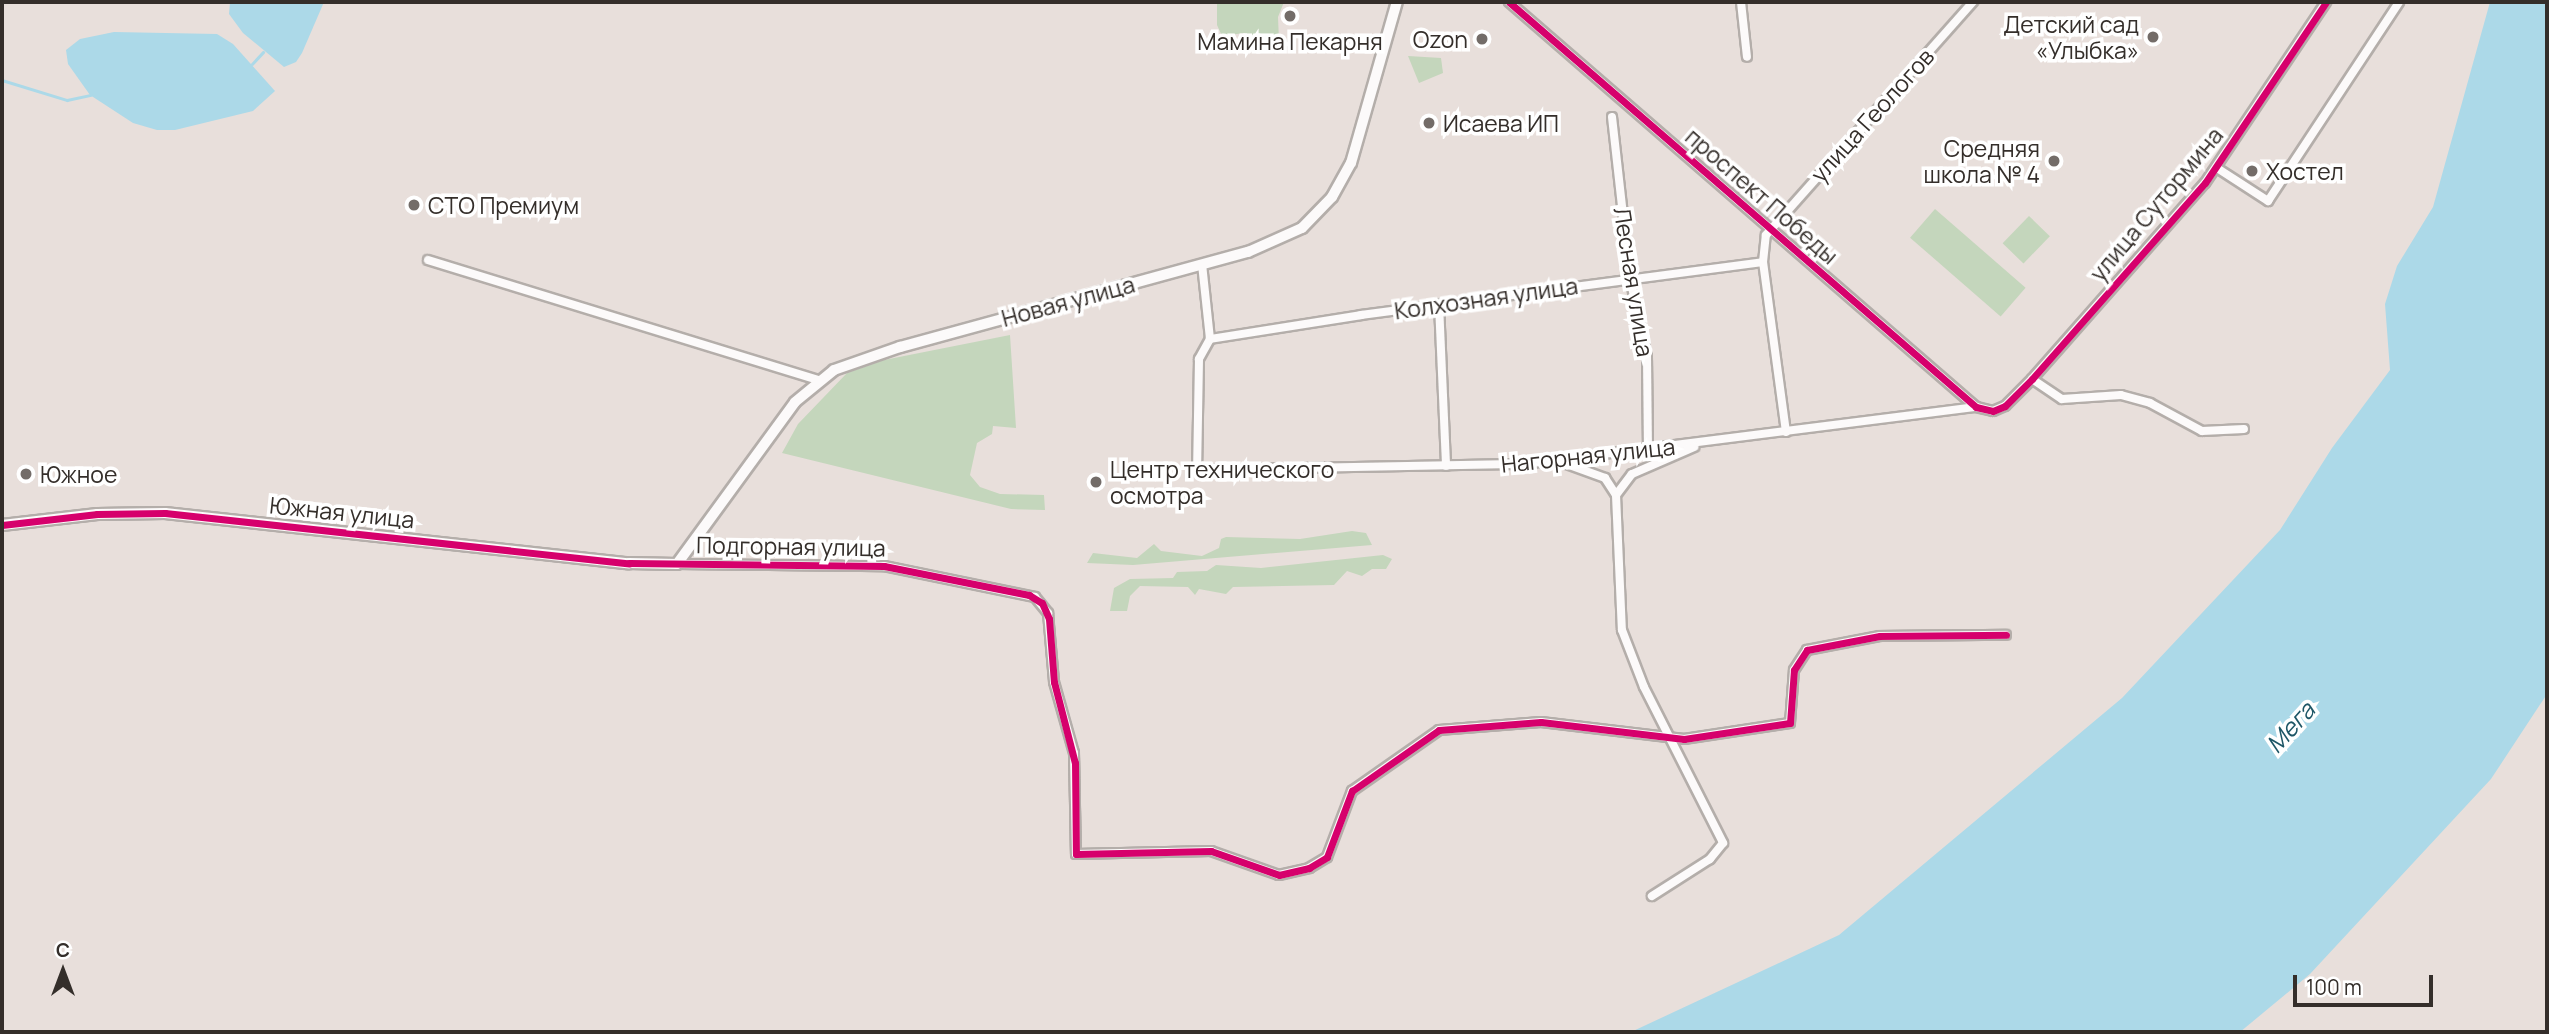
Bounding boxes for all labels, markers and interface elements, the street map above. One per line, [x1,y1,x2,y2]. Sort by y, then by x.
marker: Мамина Пекарня [1282,8,1298,24]
place label: Детский сад «Улыбка» [2003,10,2139,64]
place label: Ozon [1413,25,1468,53]
place label: Мамина Пекарня [1197,27,1383,55]
marker: Детский сад «Улыбка» [2145,29,2161,45]
marker: Ozon [1474,31,1490,47]
street label: улица Геологов [1805,42,1939,188]
place label: Исаева ИП [1443,109,1559,137]
marker: Исаева ИП [1421,115,1437,131]
street label: проспект Победы [1680,122,1844,270]
street label: улица Сутормина [2084,122,2228,286]
place label: Средняя школа № 4 [1924,134,2040,188]
marker: Средняя школа № 4 [2046,153,2062,169]
place label: Хостел [2266,157,2344,185]
marker: Хостел [2244,163,2260,179]
place label: СТО Премиум [428,191,579,219]
marker: СТО Премиум [406,197,422,213]
street label: Лесная улица [1609,205,1659,359]
street label: Новая улица [998,270,1138,332]
street label: Колхозная улица [1393,271,1579,325]
street label: Нагорная улица [1500,432,1676,478]
place label: Центр технического осмотра [1110,455,1334,509]
place label: Южное [40,460,117,488]
marker: Южное [18,466,34,482]
marker: Центр технического осмотра [1088,474,1104,490]
street label: Южная улица [268,491,416,533]
street label: Подгорная улица [696,531,886,561]
water label: Мега [2260,696,2320,758]
north arrow [28,936,98,1006]
text: С [56,937,70,963]
scale bar [2297,960,2437,1004]
text: 100 m [2306,973,2362,1001]

